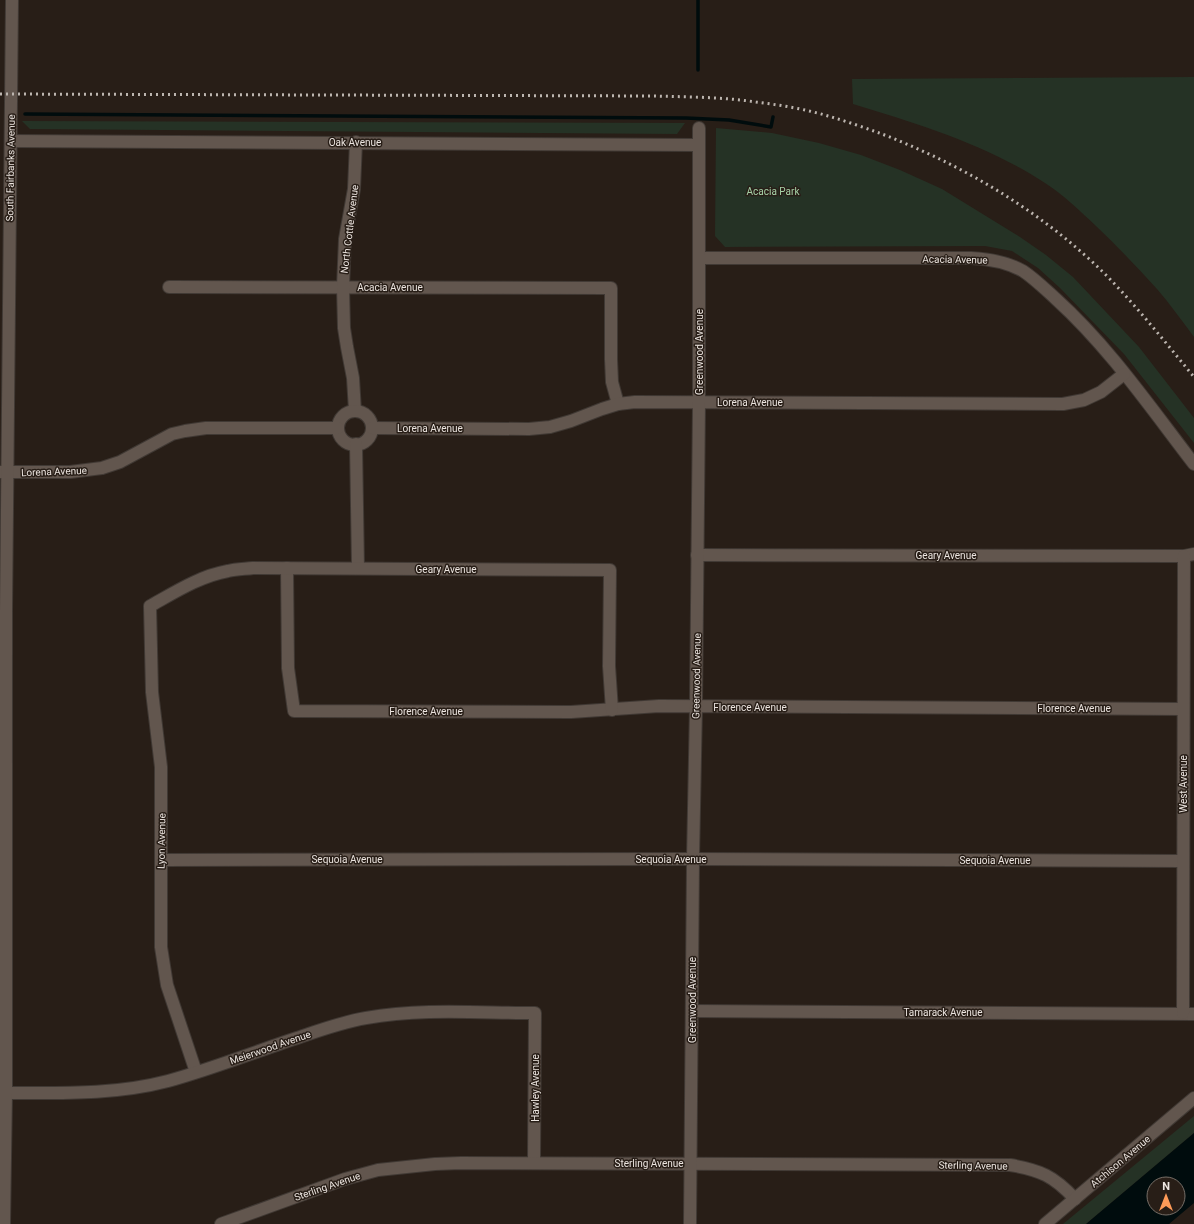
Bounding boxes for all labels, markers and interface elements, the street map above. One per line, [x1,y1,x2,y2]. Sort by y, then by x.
street label: South Fairbanks Avenue [4,114,17,222]
street label: Oak Avenue [329,137,381,148]
street label: North Cottle Avenue [339,184,360,274]
park label: Acacia Park [747,186,800,197]
street label: Acacia Avenue [922,253,988,266]
street label: Acacia Avenue [357,282,423,293]
street label: Greenwood Avenue [694,309,705,395]
street label: Lorena Avenue [717,397,783,408]
street label: Lorena Avenue [397,423,463,434]
street label: Lorena Avenue [21,465,87,478]
street label: Geary Avenue [916,550,976,561]
street label: Geary Avenue [416,564,476,575]
street label: Greenwood Avenue [690,633,703,719]
street label: Florence Avenue [713,702,787,713]
street label: Florence Avenue [1037,703,1111,714]
street label: Florence Avenue [389,706,463,717]
street label: West Avenue [1178,755,1189,813]
street label: Lyon Avenue [156,813,167,869]
street label: Sequoia Avenue [311,854,383,865]
street label: Sequoia Avenue [635,854,707,865]
street label: Sequoia Avenue [959,855,1031,866]
street label: Greenwood Avenue [687,957,698,1043]
street label: Tamarack Avenue [903,1007,983,1018]
street label: Meierwood Avenue [228,1028,312,1067]
street label: Hawley Avenue [530,1054,541,1122]
street label: Atchison Avenue [1088,1133,1152,1190]
street label: Sterling Avenue [614,1158,684,1169]
street label: Sterling Avenue [938,1159,1008,1172]
street label: Sterling Avenue [293,1170,362,1203]
north arrow [1146,1176,1186,1216]
text: N [1162,1180,1170,1193]

